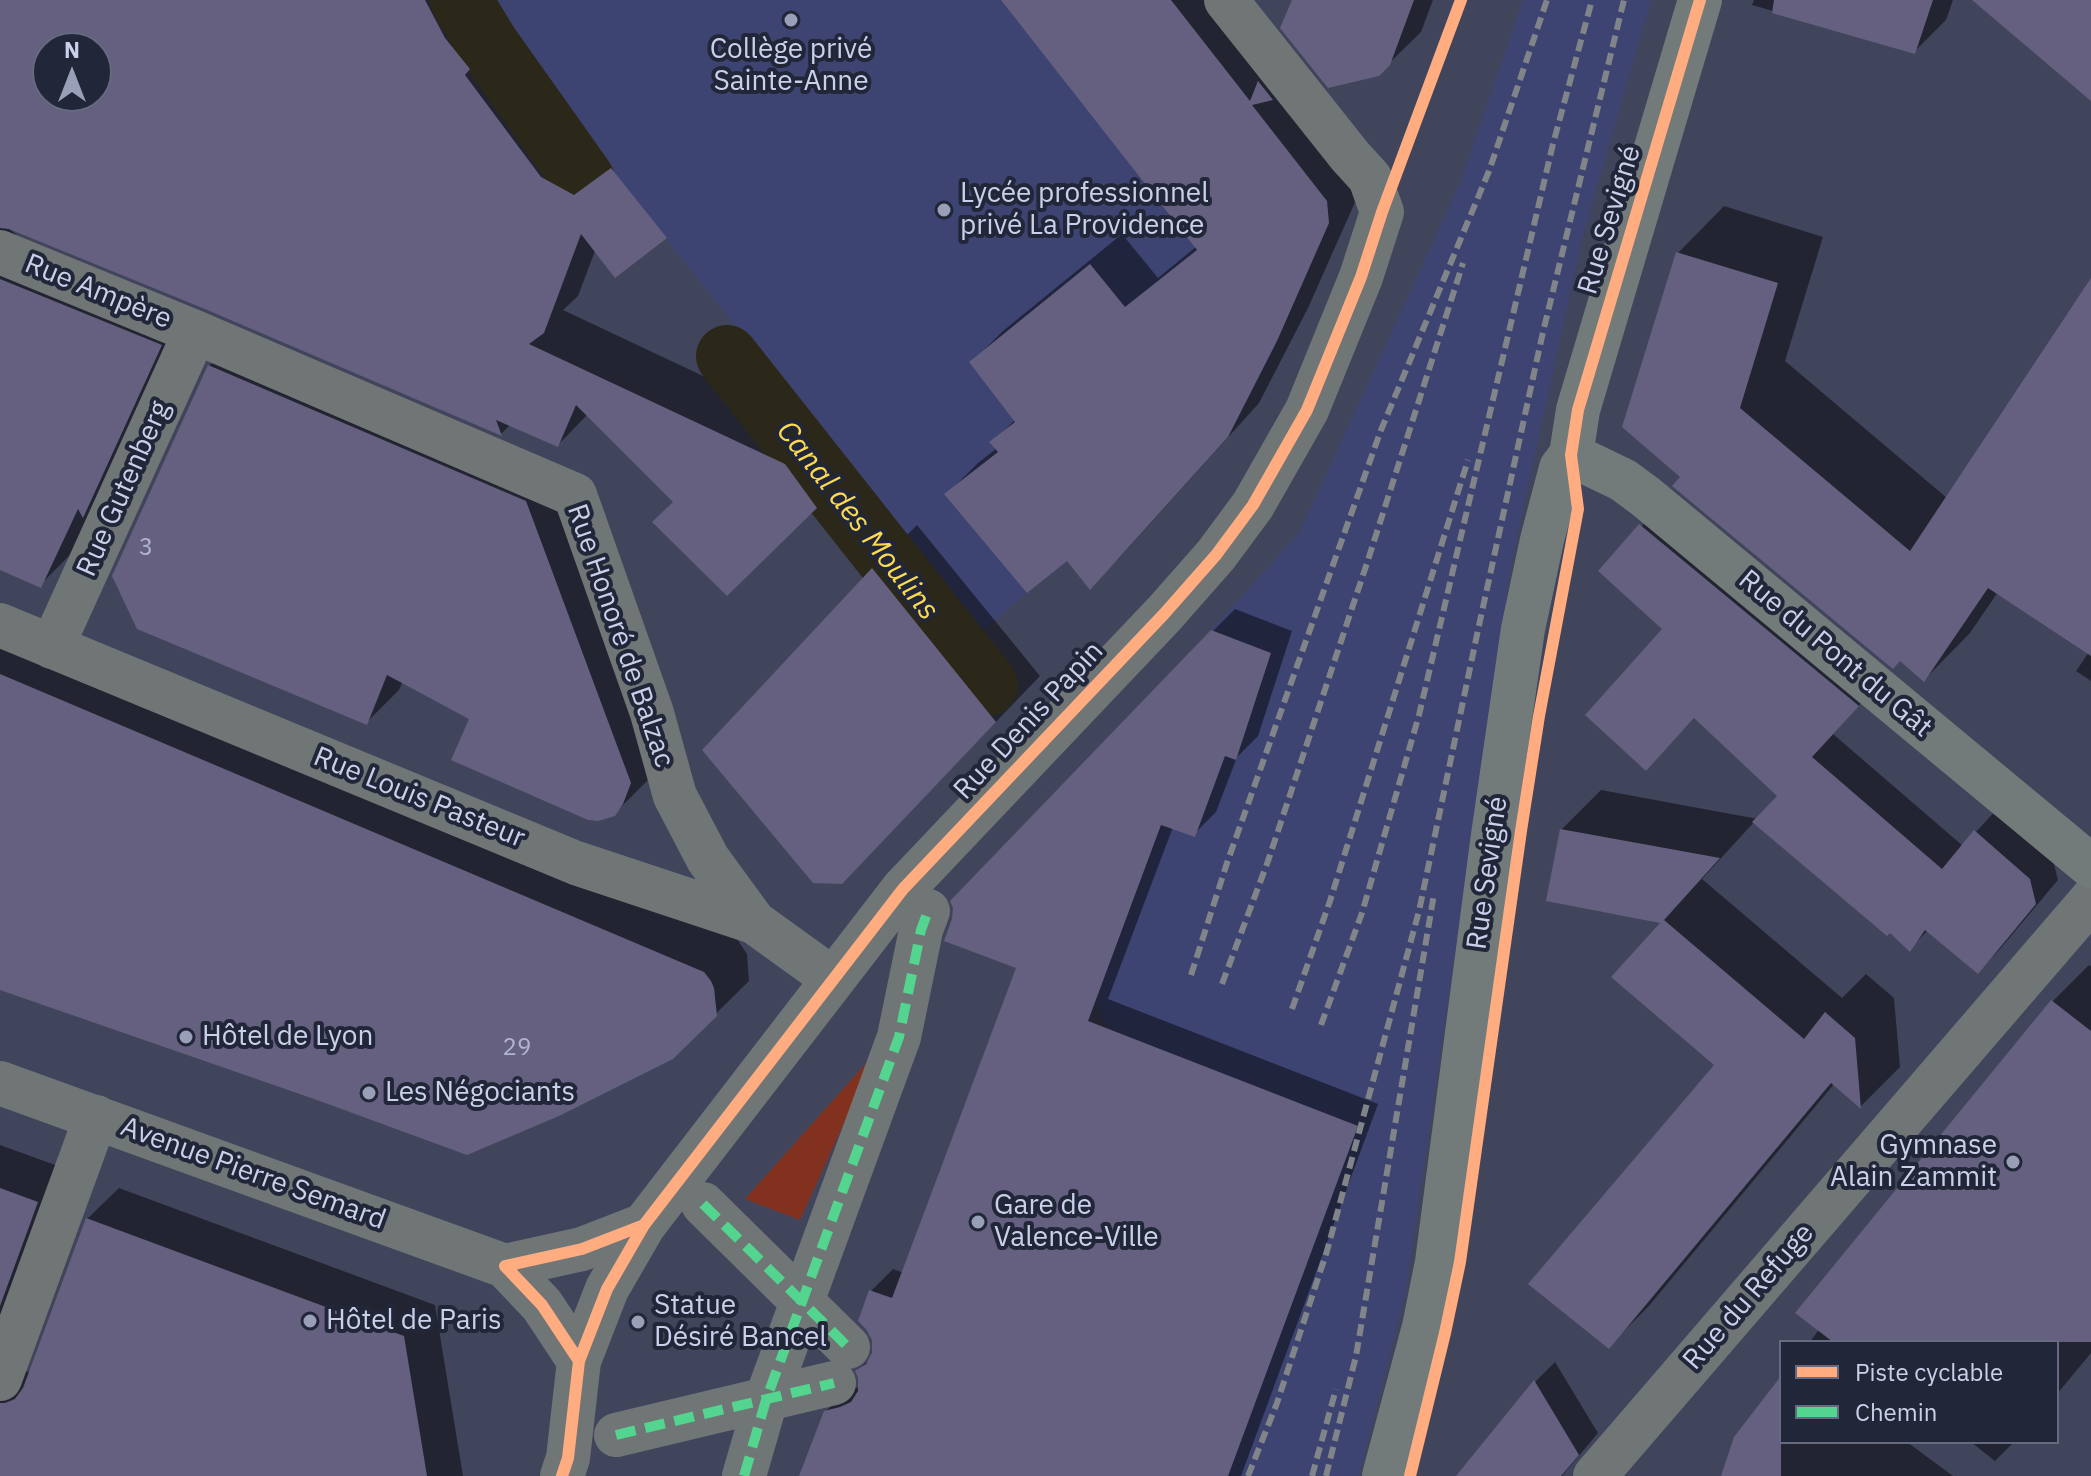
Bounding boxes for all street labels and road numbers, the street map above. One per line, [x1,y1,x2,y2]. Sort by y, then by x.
street label: Rue Sevigné [1571,141,1649,299]
street label: Rue Ampère [20,247,176,337]
street label: Rue Gutenberg [70,396,178,582]
street label: Rue Honoré de Balzac [559,500,681,772]
street label: Rue du Pont du Gât [1732,563,1938,745]
street label: Rue Denis Papin [947,635,1111,807]
street label: Rue Louis Pasteur [309,740,529,856]
street label: Rue Sevigné [1461,794,1515,952]
street label: Avenue Pierre Semard [116,1110,390,1238]
street label: Rue du Refuge [1676,1217,1822,1377]

